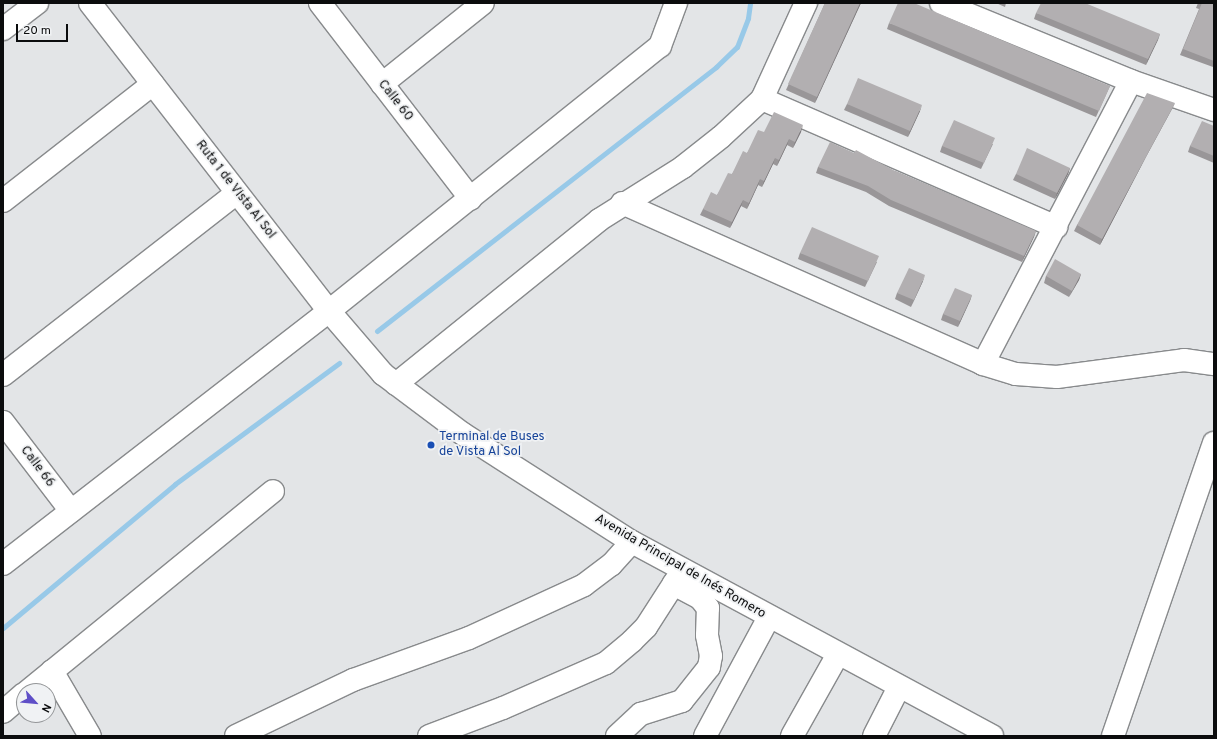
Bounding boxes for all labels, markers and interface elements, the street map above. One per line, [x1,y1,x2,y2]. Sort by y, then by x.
scale bar [18,16,70,42]
text: 20 m [23,23,51,39]
street label: Calle 60 [374,77,416,125]
street label: Ruta 1 de Vista Al Sol [191,137,279,243]
place label: Terminal de Buses de Vista Al Sol [439,430,545,461]
marker: Terminal de Buses de Vista Al Sol [426,440,436,450]
street label: Calle 66 [16,443,58,491]
street label: Avenida Principal de Inés Romero [592,512,768,622]
north arrow [16,683,56,723]
text: N [38,701,54,715]

